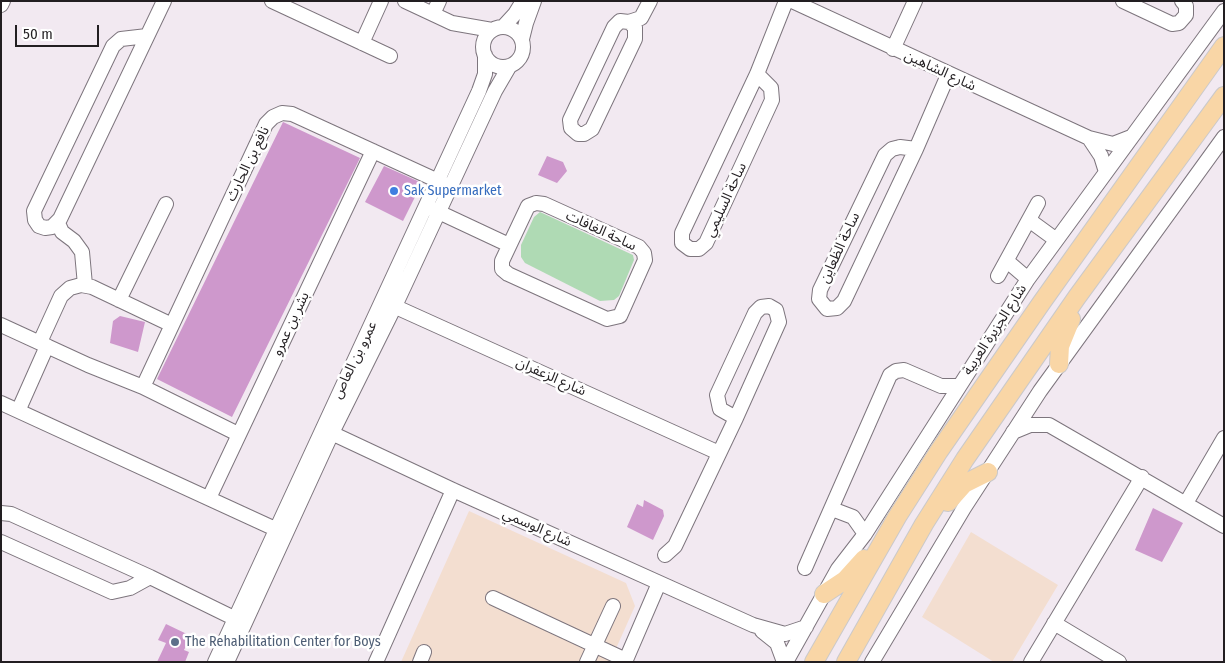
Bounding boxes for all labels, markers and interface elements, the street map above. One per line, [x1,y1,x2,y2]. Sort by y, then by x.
scale bar [18,15,101,47]
text: 50 m [23,25,53,43]
street label: شارع الشاهين [902,47,978,95]
street label: نافع بن الحارث [223,124,273,204]
street label: ساحة السليمي [701,160,751,240]
place label: Sak Supermarket [404,183,502,199]
marker: Sak Supermarket [388,185,400,197]
street label: ساحة الغافات [563,207,639,255]
street label: ساحة الظعاين [816,210,864,286]
street label: شارع الجزيرة العربية [959,281,1031,379]
street label: بشر بن عمرو [269,289,313,359]
street label: عمرو بن العاص [329,319,381,401]
street label: شارع الزعفران [513,354,589,400]
street label: شارع الوسمي [500,505,574,551]
place label: The Rehabilitation Center for Boys [185,634,381,650]
marker: The Rehabilitation Center for Boys [169,636,181,648]

